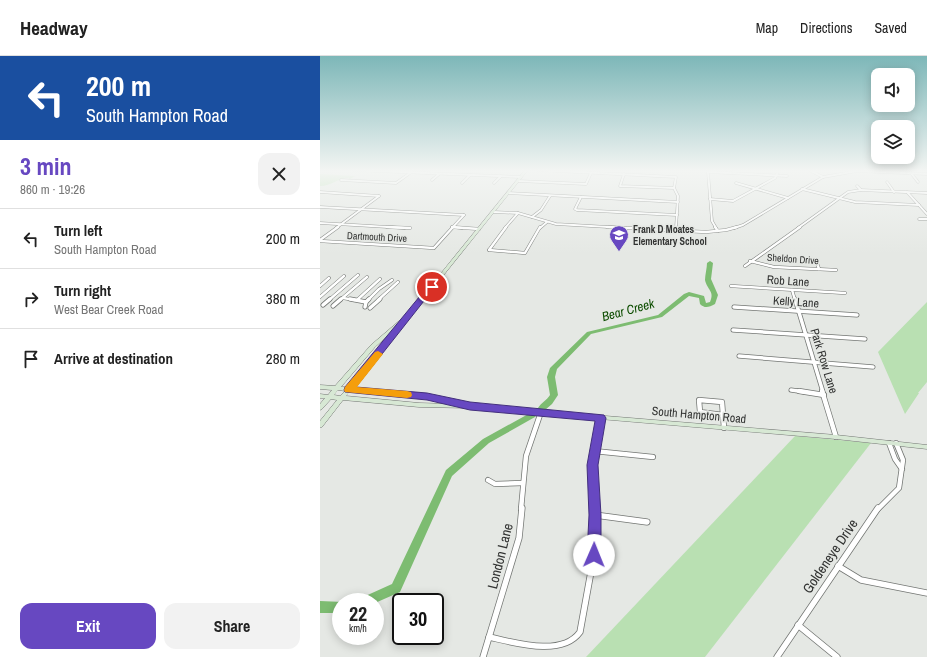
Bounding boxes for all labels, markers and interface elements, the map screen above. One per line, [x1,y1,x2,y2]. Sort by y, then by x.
text: Headway [20,15,88,41]
text: Map [756,19,778,37]
text: Directions [800,19,852,37]
text: Saved [874,19,907,37]
text: 200 m [86,67,151,105]
map controls [871,68,915,164]
button: sound [871,68,915,112]
icon: left [20,72,72,124]
text: South Hampton Road [86,103,228,128]
button: layers [871,120,915,164]
text: 3 min [20,150,71,182]
button: close [258,153,300,195]
text: 860 m · 19:26 [20,181,85,198]
text: Turn left [54,220,102,241]
place label: Frank D Moates Elementary School [633,223,707,248]
school or university icon: Frank D Moates Elementary School [608,224,630,252]
icon: left [20,228,42,250]
text: 200 m [266,228,300,249]
street label: Dartmouth Drive [347,229,408,245]
text: South Hampton Road [54,241,157,258]
street label: Sheldon Drive [767,251,820,267]
pin [415,270,449,304]
street label: Rob Lane [766,272,810,290]
icon: arrive [421,276,443,298]
text: Turn right [54,280,111,301]
icon: right [20,288,42,310]
text: 380 m [266,288,300,309]
street label: Kelly Lane [773,292,819,312]
water label: Bear Creek [600,295,657,325]
text: West Bear Creek Road [54,301,163,318]
street label: Park Row Lane [807,326,841,396]
icon: arrive [20,348,42,370]
text: Arrive at destination [54,348,173,369]
text: 280 m [266,348,300,369]
street label: South Hampton Road [651,403,747,427]
street label: Goldeneye Drive [798,515,862,597]
street label: London Lane [483,521,517,591]
position arrow [573,534,615,576]
speed limit sign: 30 [392,593,444,645]
text: 22 [349,600,367,627]
button: Exit [20,603,156,649]
button: Share [164,603,300,649]
text: km/h [349,622,367,635]

